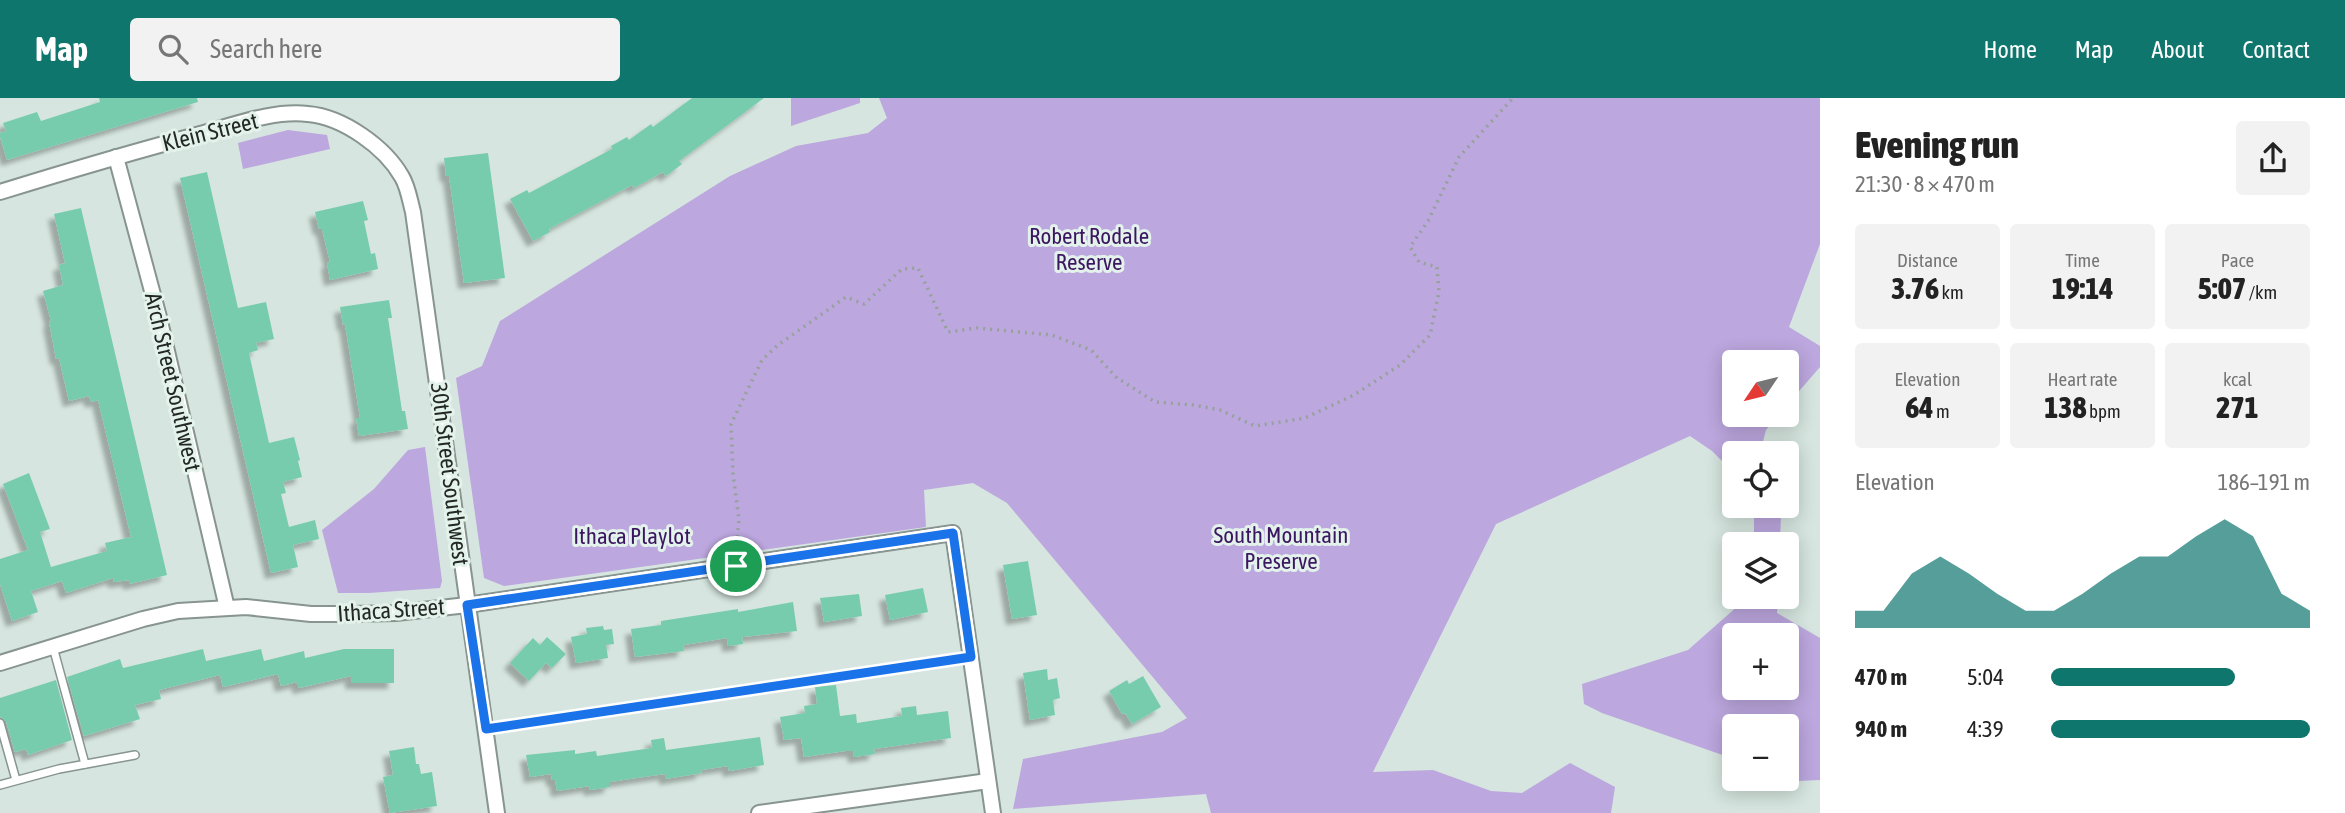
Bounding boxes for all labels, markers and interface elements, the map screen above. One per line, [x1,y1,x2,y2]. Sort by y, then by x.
search box [130,18,620,81]
text: Map [35,30,88,68]
icon: search [154,30,192,68]
text: Search here [210,34,322,64]
text: Home [1983,36,2037,63]
text: Map [2075,36,2113,63]
text: About [2151,36,2204,63]
text: Contact [2242,36,2310,63]
street label: Klein Street [159,108,261,156]
button: share [2236,121,2310,195]
text: Evening run [1855,123,2019,166]
text: 21:30 · 8 × 470 m [1855,171,1995,197]
park label: Robert Rodale Reserve [1029,223,1149,275]
text: Distance [1897,249,1958,271]
text: Time [2065,249,2100,271]
text: Pace [2221,249,2254,271]
text: 3.76 [1891,271,1939,305]
text: 19:14 [2052,271,2113,305]
text: 5:07 [2198,271,2246,305]
text: km [1939,281,1964,303]
text: /km [2246,281,2277,303]
street label: Arch Street Southwest [140,290,206,474]
north arrow [1722,350,1799,427]
map controls [1722,350,1799,791]
text: Elevation [1895,368,1960,390]
text: Heart rate [2048,368,2117,390]
text: kcal [2223,368,2252,390]
street label: 30th Street Southwest [426,381,474,567]
text: 64 [1905,390,1933,424]
text: 138 [2044,390,2087,424]
text: 271 [2216,390,2259,424]
text: m [1933,400,1950,422]
text: bpm [2087,400,2121,422]
button: locate [1722,441,1799,518]
text: Elevation [1855,469,1935,495]
text: 186–191 m [2217,469,2310,495]
park label: South Mountain Preserve [1214,522,1348,574]
park label: Ithaca Playlot [573,523,691,549]
button: layers [1722,532,1799,609]
pin [706,536,766,596]
icon: arrive [717,547,755,585]
street label: Ithaca Street [337,593,445,627]
button: + [1722,623,1799,700]
text: 470 m [1855,664,1907,690]
text: 5:04 [1967,664,2004,690]
button: − [1722,714,1799,791]
text: 940 m [1855,716,1907,742]
text: 4:39 [1967,716,2004,742]

